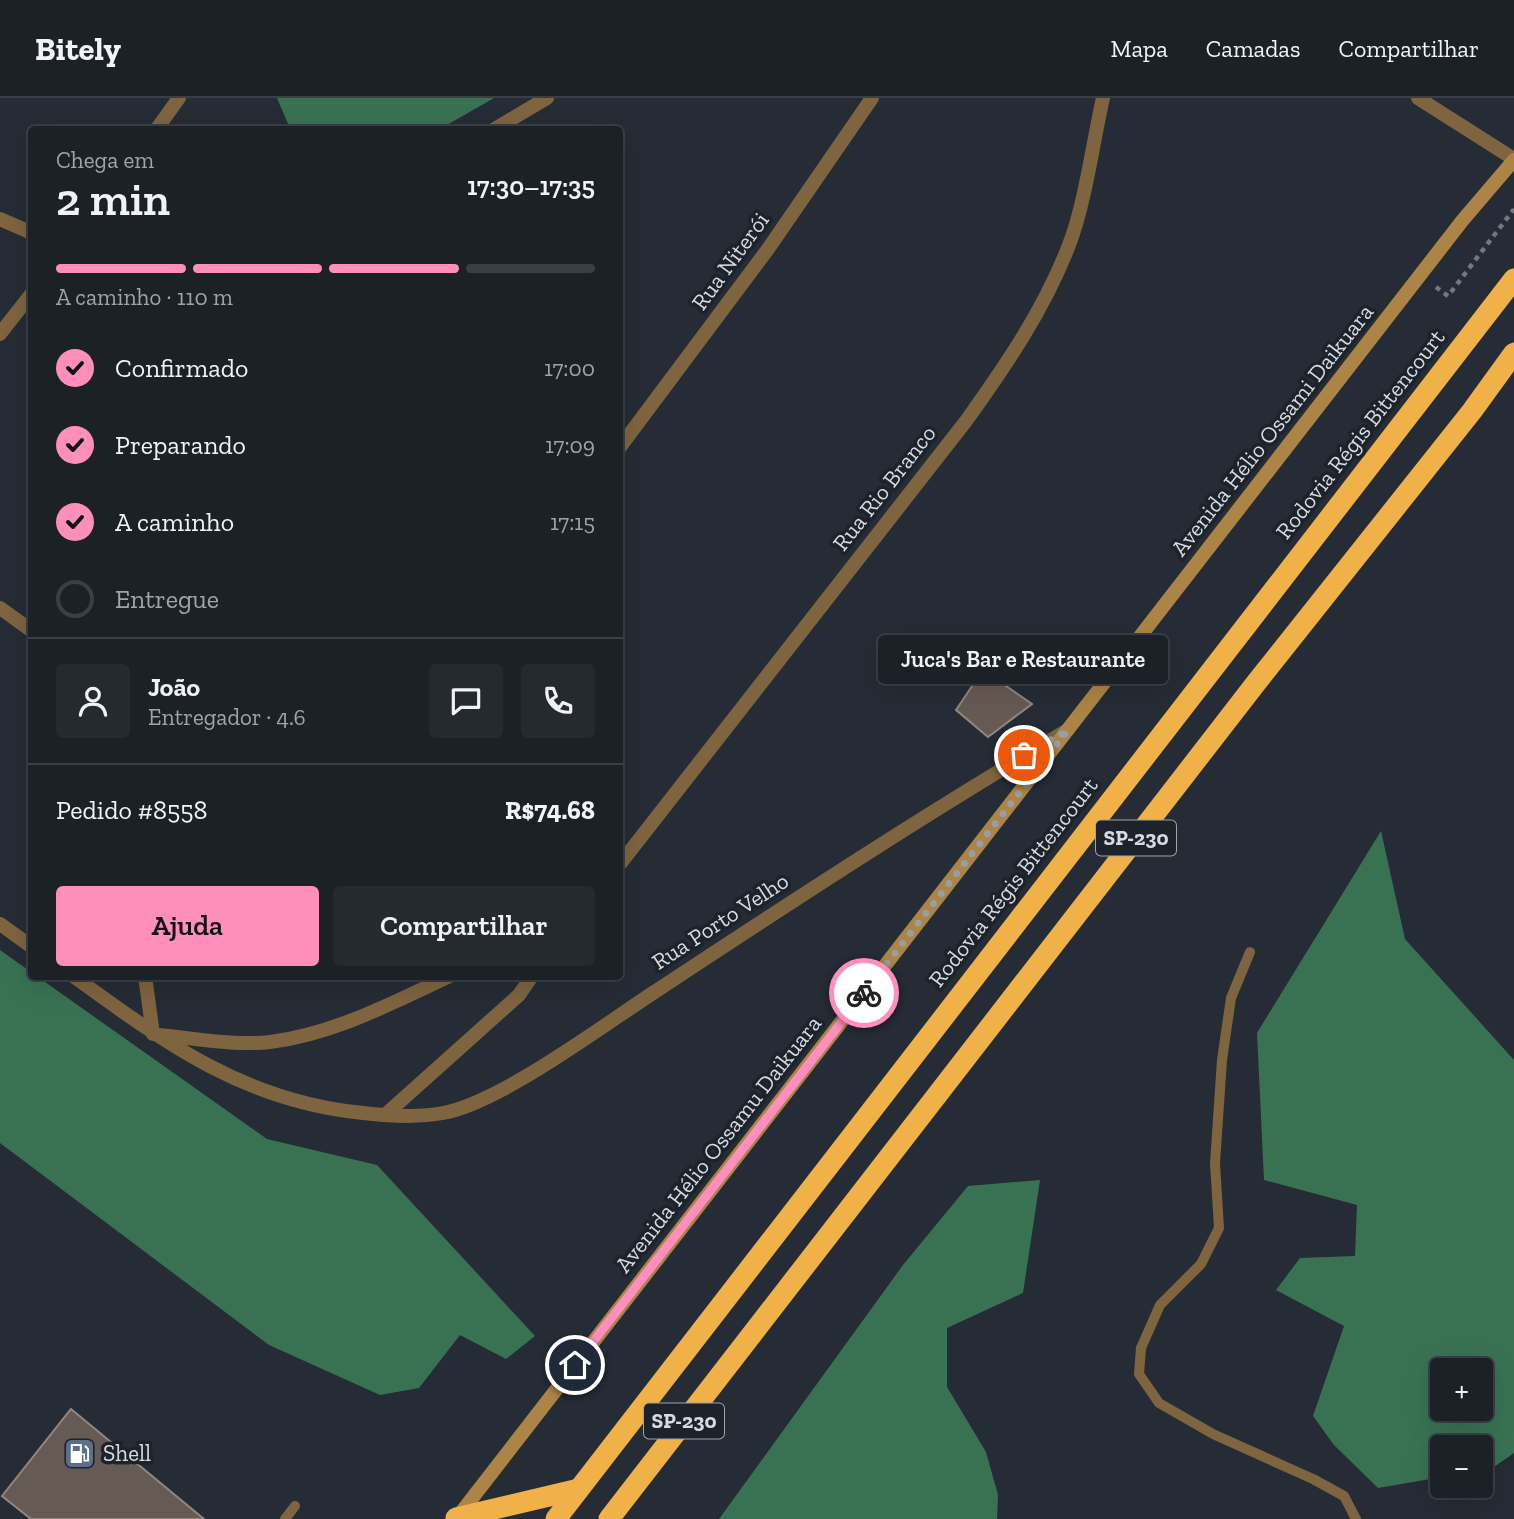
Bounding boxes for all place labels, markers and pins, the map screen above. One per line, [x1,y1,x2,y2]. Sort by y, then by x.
callout: Juca's Bar e Restaurante [879,636,1169,685]
pin [994,725,1054,785]
pin [545,1335,605,1395]
fuel station icon: Shell [63,1436,97,1470]
place label: Shell [103,1439,151,1467]

